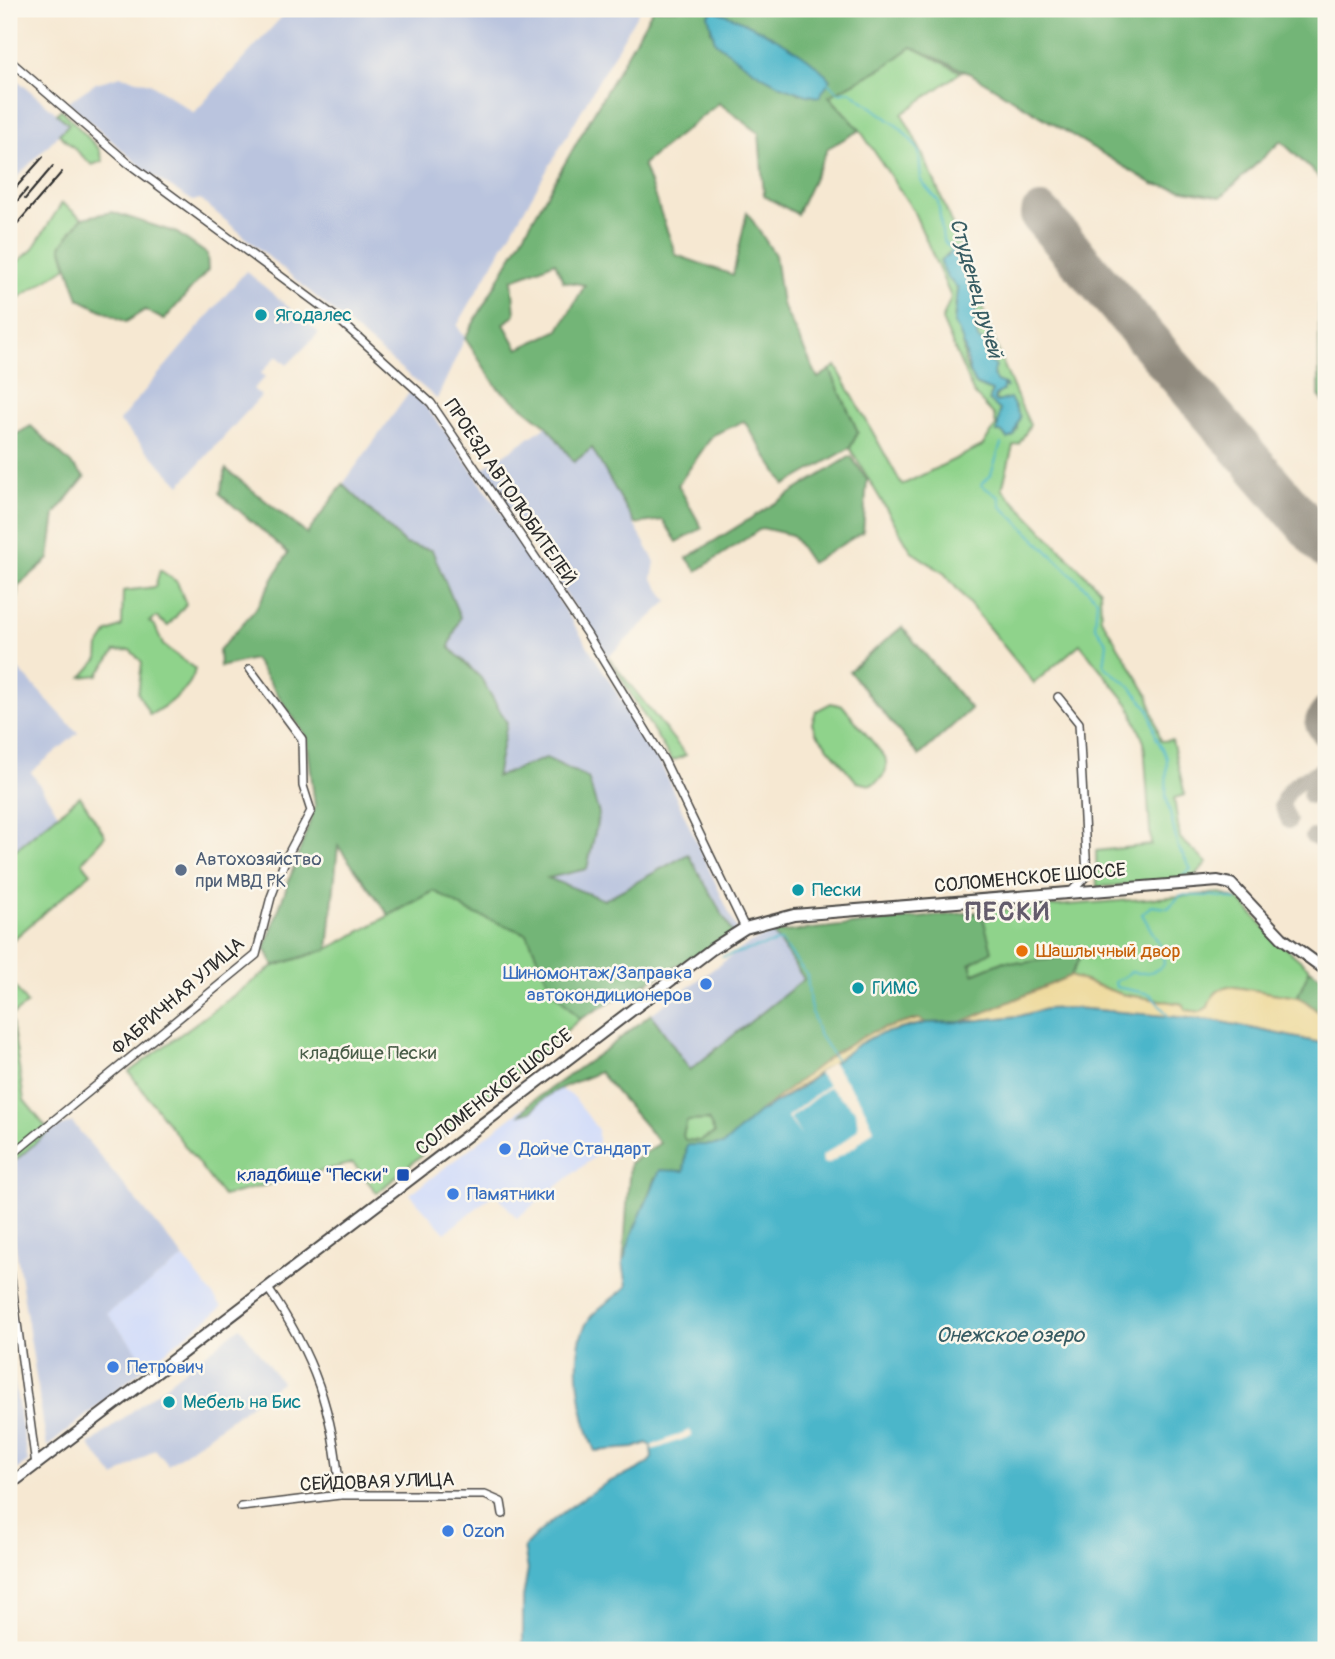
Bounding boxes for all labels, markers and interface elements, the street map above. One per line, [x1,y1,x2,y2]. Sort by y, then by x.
water label: Студенец ручей [943,215,1009,363]
place label: Ягодалес [275,303,352,327]
marker: Ягодалес [253,307,269,323]
street label: ПРОЕЗД АВТОЛЮБИТЕЛЕЙ [439,394,581,590]
place label: Автохозяйство при МВД РК [195,847,322,893]
street label: СОЛОМЕНСКОЕ ШОССЕ [933,858,1127,898]
marker: Автохозяйство при МВД РК [173,862,189,878]
place label: Пески [812,878,861,902]
marker: Пески [790,882,806,898]
district label: ПЕСКИ [965,896,1051,928]
street label: ФАБРИЧНАЯ УЛИЦА [107,932,249,1060]
place label: Шашлычный двор [1036,939,1181,963]
marker: Шашлычный двор [1014,943,1030,959]
place label: Шиномонтаж/Заправка автокондиционеров [503,961,692,1007]
marker: Шиномонтаж/Заправка автокондиционеров [698,976,714,992]
place label: ГИМС [872,976,918,1000]
marker: ГИМС [850,980,866,996]
street label: СОЛОМЕНСКОЕ ШОССЕ [411,1023,577,1161]
park label: кладбище Пески [300,1041,437,1065]
place label: Дойче Стандарт [518,1137,652,1161]
marker: Дойче Стандарт [497,1141,513,1157]
place label: кладбище "Пески" [237,1163,389,1187]
marker: кладбище "Пески" [395,1167,411,1183]
place label: Памятники [467,1182,555,1206]
marker: Памятники [445,1186,461,1202]
water label: Онежское озеро [936,1322,1086,1349]
place label: Петрович [127,1355,204,1379]
marker: Петрович [105,1359,121,1375]
place label: Мебель на Бис [183,1390,301,1414]
marker: Мебель на Бис [161,1394,177,1410]
street label: СЕЙДОВАЯ УЛИЦА [299,1467,455,1497]
place label: Ozon [462,1519,505,1543]
marker: Ozon [440,1523,456,1539]

